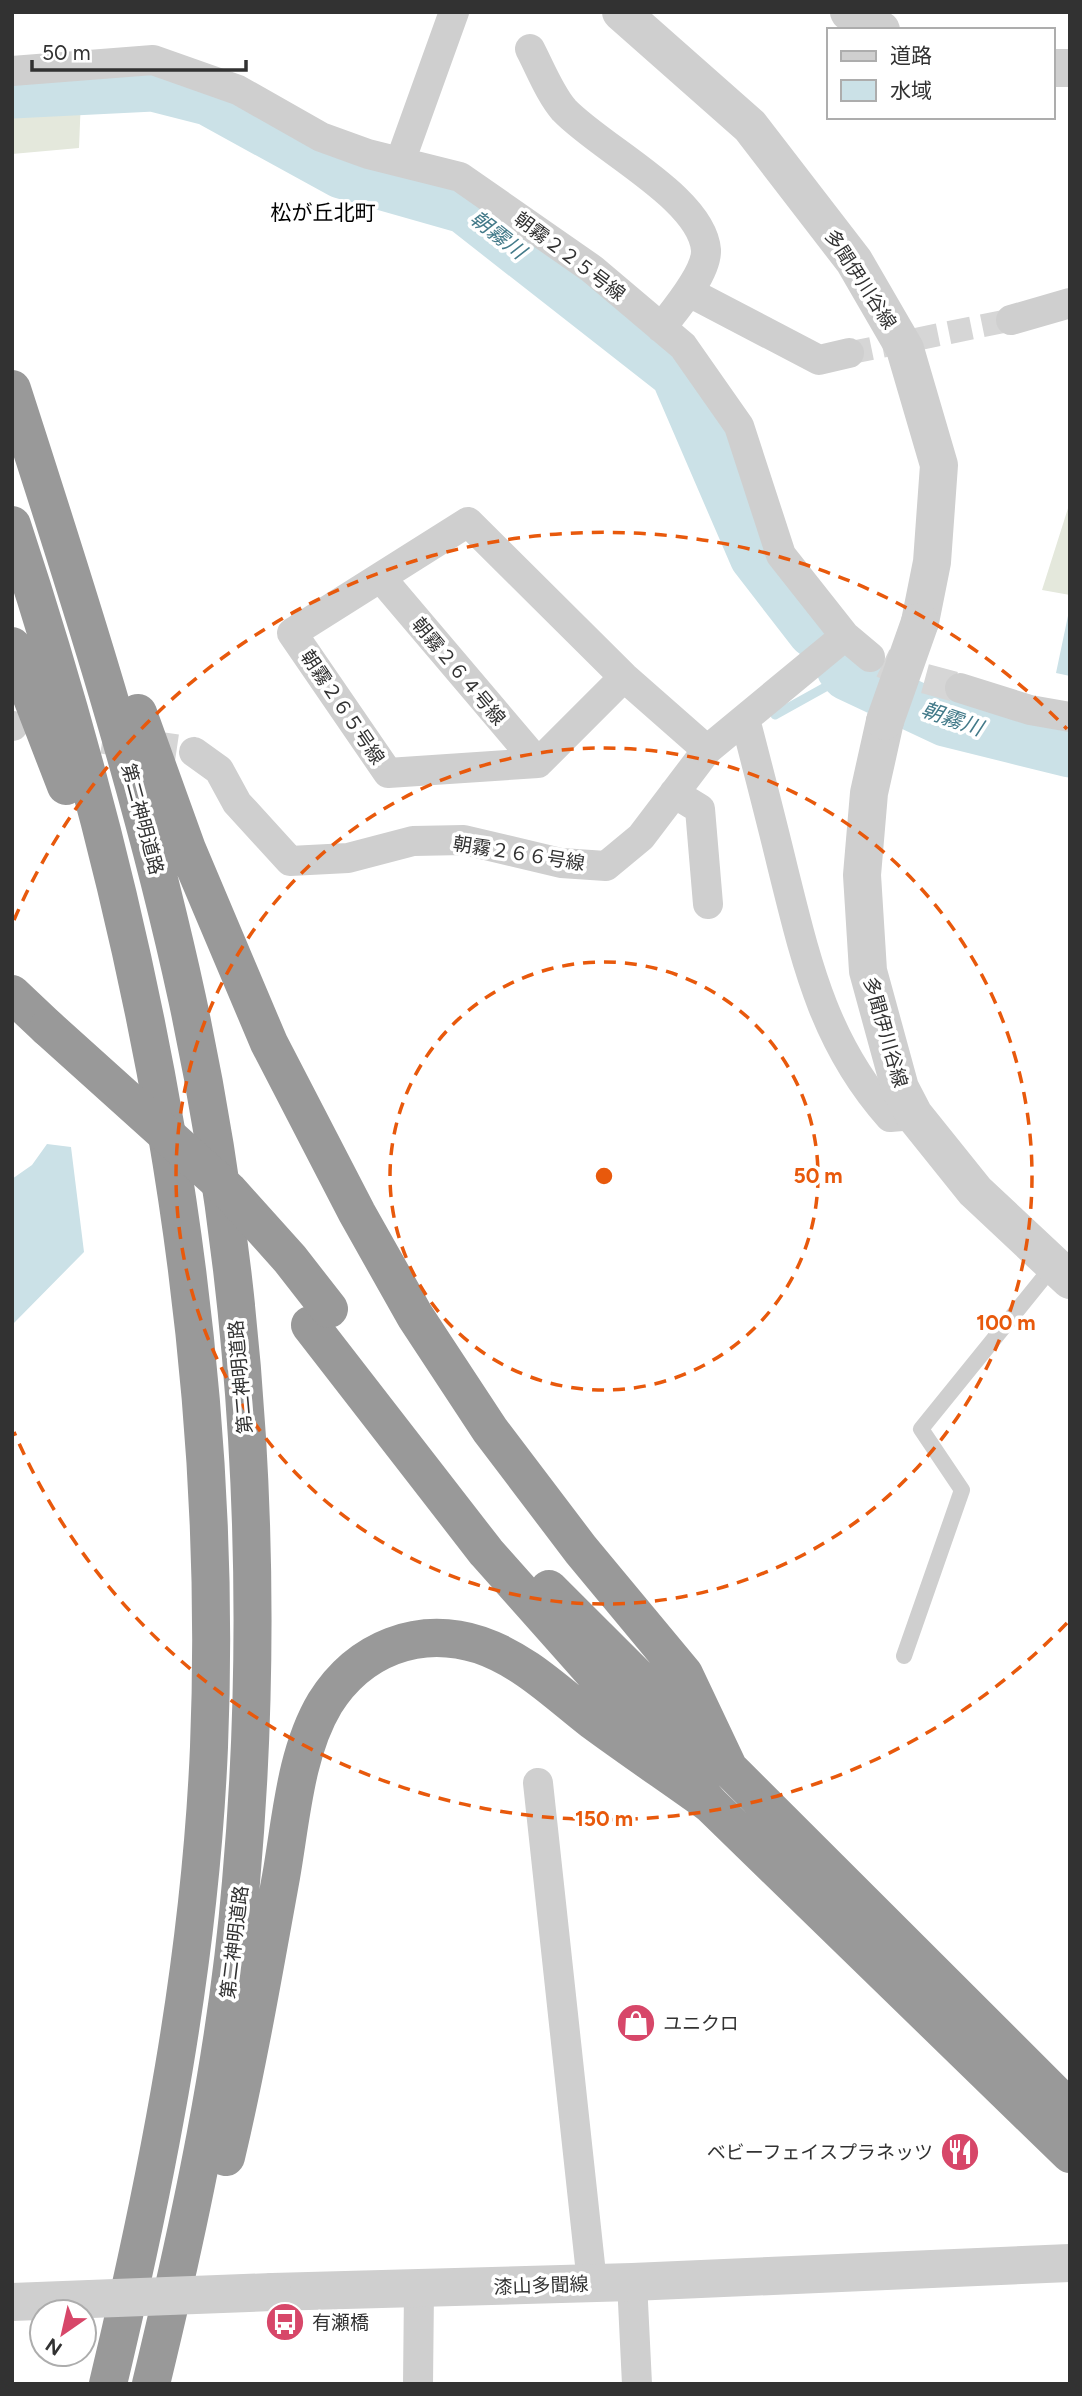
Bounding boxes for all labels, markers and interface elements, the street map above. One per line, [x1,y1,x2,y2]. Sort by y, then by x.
scale bar [32,28,245,72]
legend [827,28,1054,119]
text: 50 m [42,40,91,65]
text: 道路 [890,43,932,68]
text: 水域 [890,78,932,103]
district label: 松が丘北町 [271,200,376,225]
water label: 朝霧川 [466,205,532,265]
street label: 朝霧２２５号線 [510,207,630,306]
street label: 多聞伊川谷線 [820,225,901,333]
street label: 朝霧２６４号線 [407,613,510,730]
street label: 朝霧２６５号線 [296,646,389,769]
water label: 朝霧川 [918,696,988,741]
street label: 第二神明道路 [117,761,168,877]
street label: 朝霧２６６号線 [451,832,586,875]
street label: 多聞伊川谷線 [859,974,912,1090]
text: 50 m [793,1163,843,1188]
centre of rings [592,1164,616,1188]
text: 100 m [976,1310,1036,1335]
street label: 第二神明道路 [224,1319,257,1435]
text: 150 m [575,1806,633,1831]
street label: 第二神明道路 [216,1884,253,2000]
shop icon: ユニクロ [615,2002,657,2044]
place label: ユニクロ [663,2012,739,2035]
restaurant icon: ベビーフェイスプラネッツ [939,2131,981,2173]
place label: ベビーフェイスプラネッツ [707,2141,933,2164]
street label: 漆山多聞線 [493,2272,589,2299]
north arrow [28,2298,98,2368]
bus stop icon: 有瀬橋 [264,2301,306,2343]
place label: 有瀬橋 [312,2311,369,2334]
text: N [41,2333,66,2360]

